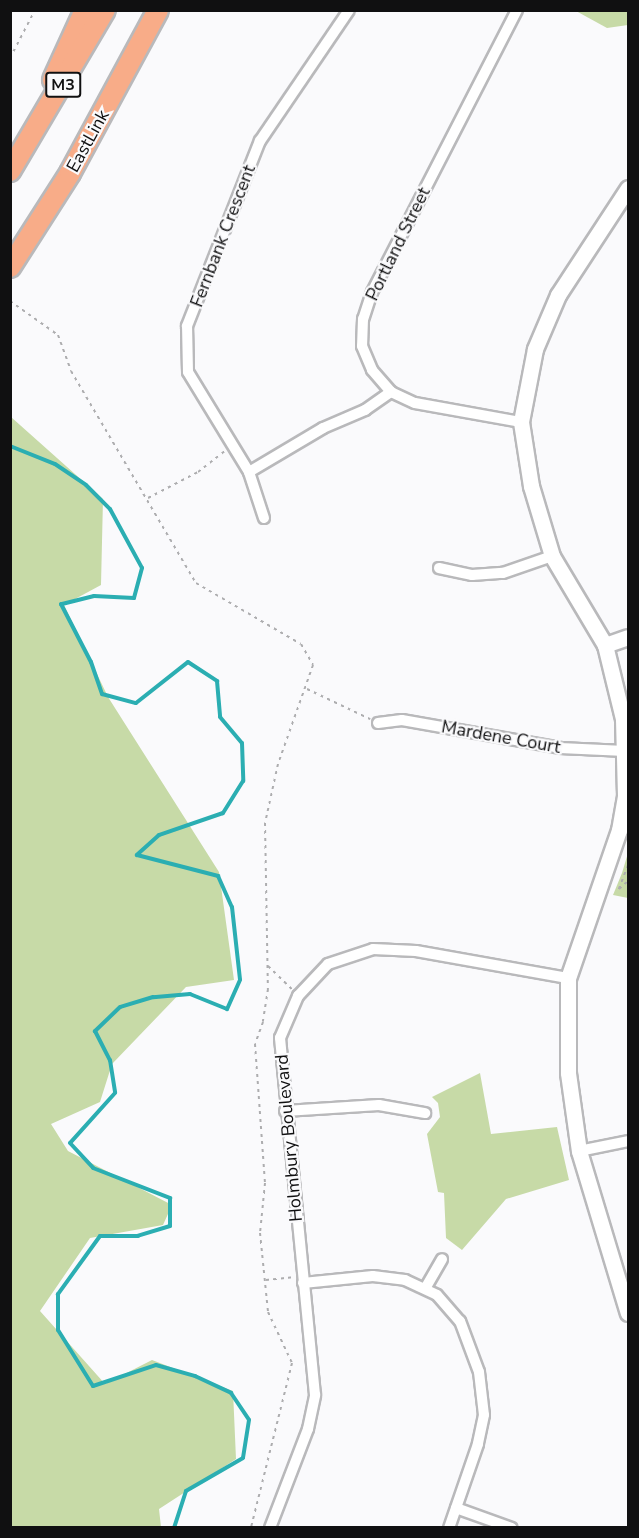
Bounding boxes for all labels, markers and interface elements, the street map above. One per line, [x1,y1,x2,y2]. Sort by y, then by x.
road number: M3 [45,72,81,98]
street label: EastLink [62,106,114,176]
street label: Fernbank Crescent [186,162,260,310]
street label: Portland Street [361,184,435,304]
street label: Mardene Court [440,716,562,758]
street label: Holmbury Boulevard [271,1053,307,1223]

